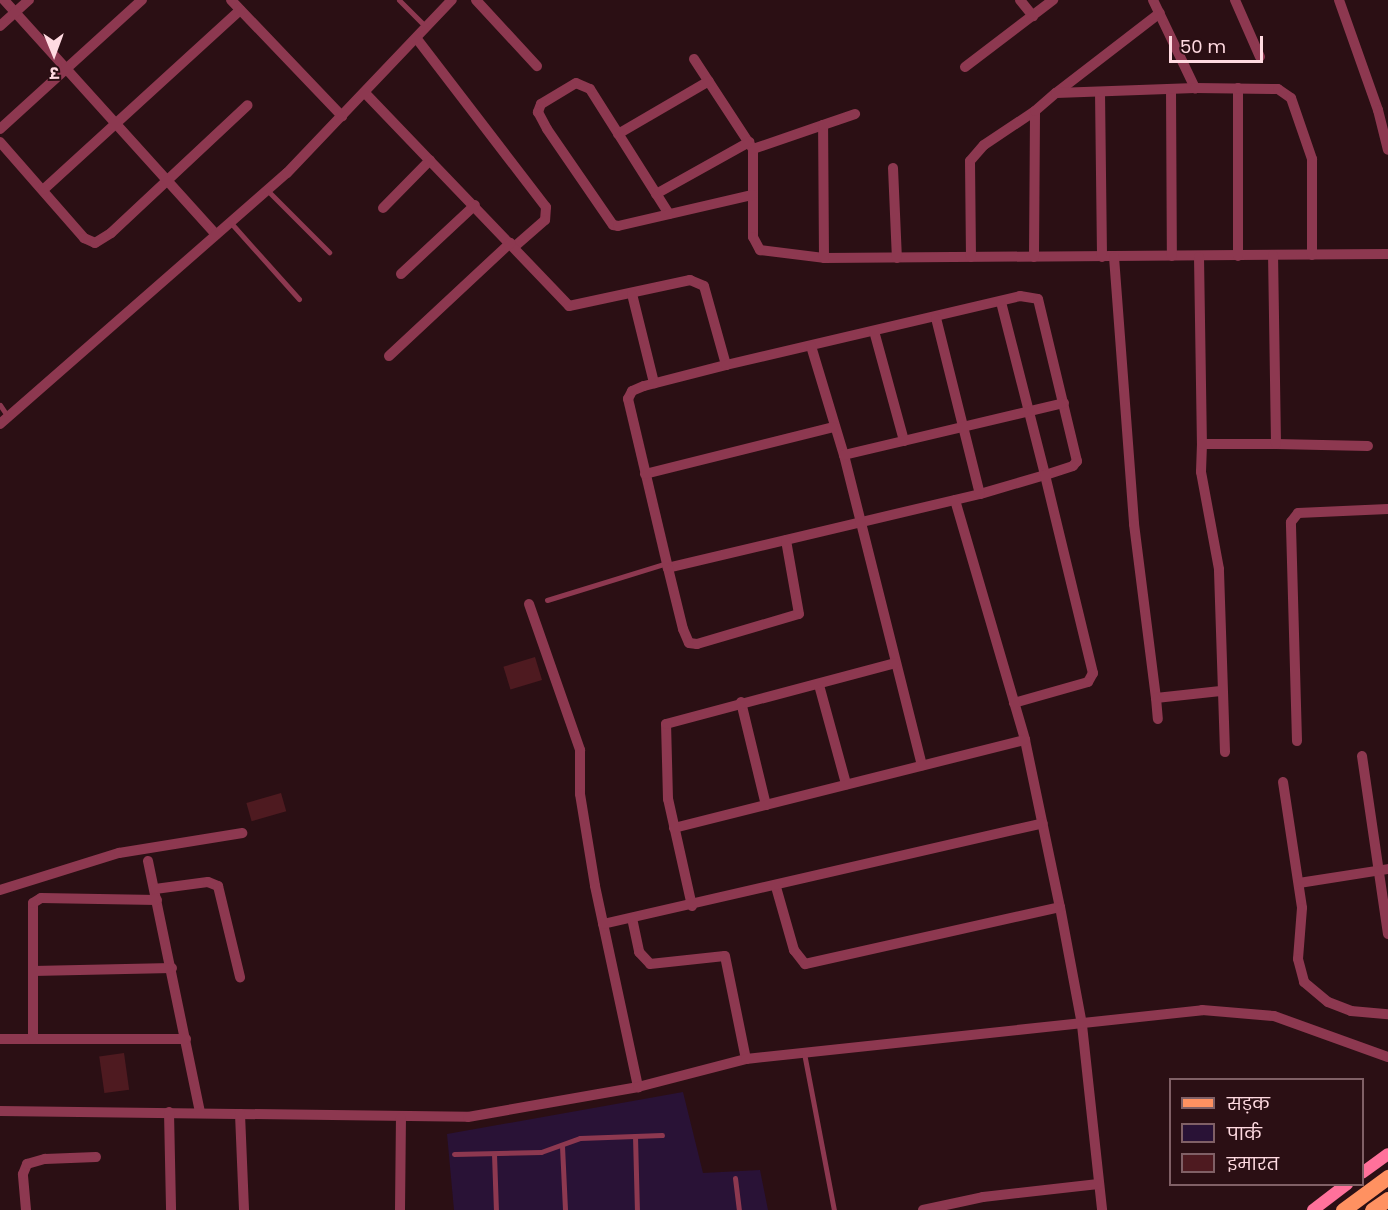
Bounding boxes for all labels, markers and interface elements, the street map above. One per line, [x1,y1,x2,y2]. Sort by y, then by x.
north arrow [24,24,84,84]
scale bar [1172,24,1266,62]
text: 50 m [1180,34,1226,59]
text: उ [50,61,59,84]
legend [1169,1078,1364,1186]
text: सड़क [1227,1091,1270,1116]
text: पार्क [1227,1121,1262,1146]
text: इमारत [1227,1151,1279,1176]

